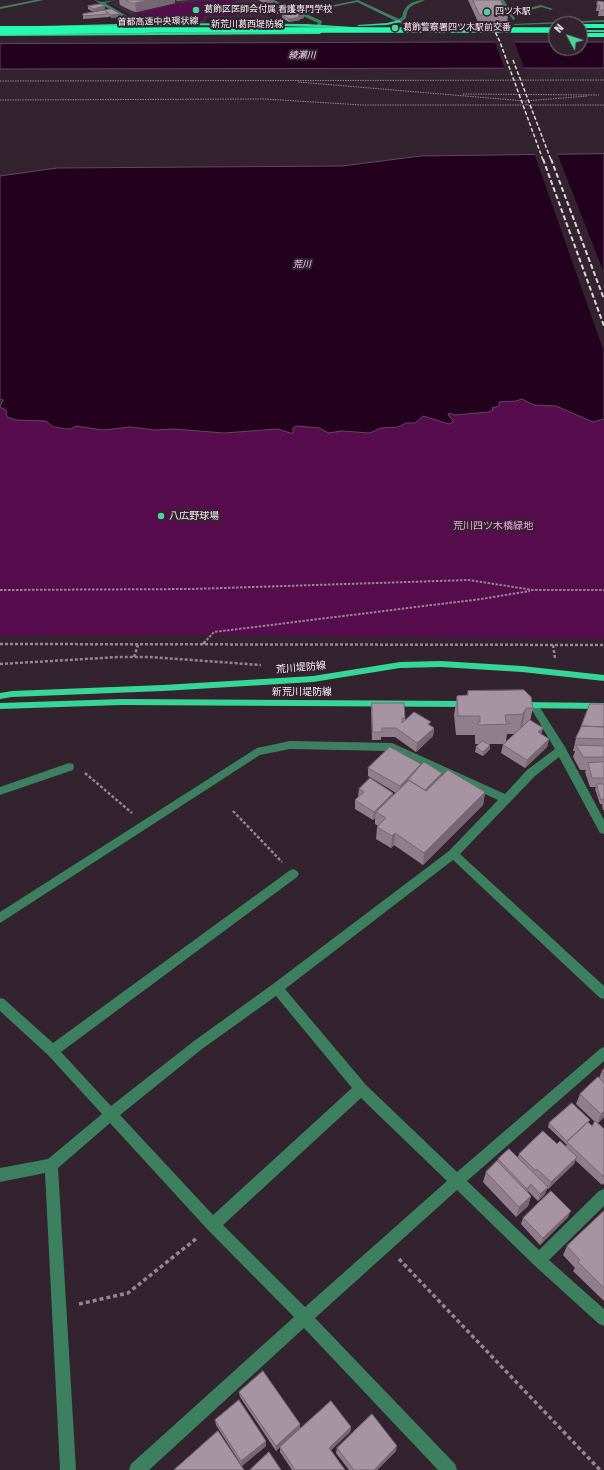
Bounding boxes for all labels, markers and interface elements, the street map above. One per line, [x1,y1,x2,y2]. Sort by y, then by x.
marker: 葛飾区医師会付属 看護専門学校 [191,5,201,15]
place label: 葛飾区医師会付属 看護専門学校 [204,5,332,15]
marker: 四ツ木駅 [482,7,492,17]
place label: 四ツ木駅 [495,7,531,17]
street label: 首都高速中央環状線 [117,16,199,28]
north arrow [548,16,588,56]
street label: 新荒川葛西堤防線 [211,20,283,30]
text: N [552,21,567,36]
marker: 葛飾警察署四ツ木駅前交番 [390,23,400,33]
place label: 葛飾警察署四ツ木駅前交番 [403,23,511,33]
water label: 綾瀬川 [289,51,315,61]
water label: 荒川 [293,259,311,271]
place label: 八広野球場 [169,510,219,522]
marker: 八広野球場 [156,511,166,521]
park label: 荒川四ツ木橋緑地 [453,520,533,532]
street label: 荒川堤防線 [276,660,326,676]
street label: 新荒川堤防線 [272,686,332,698]

